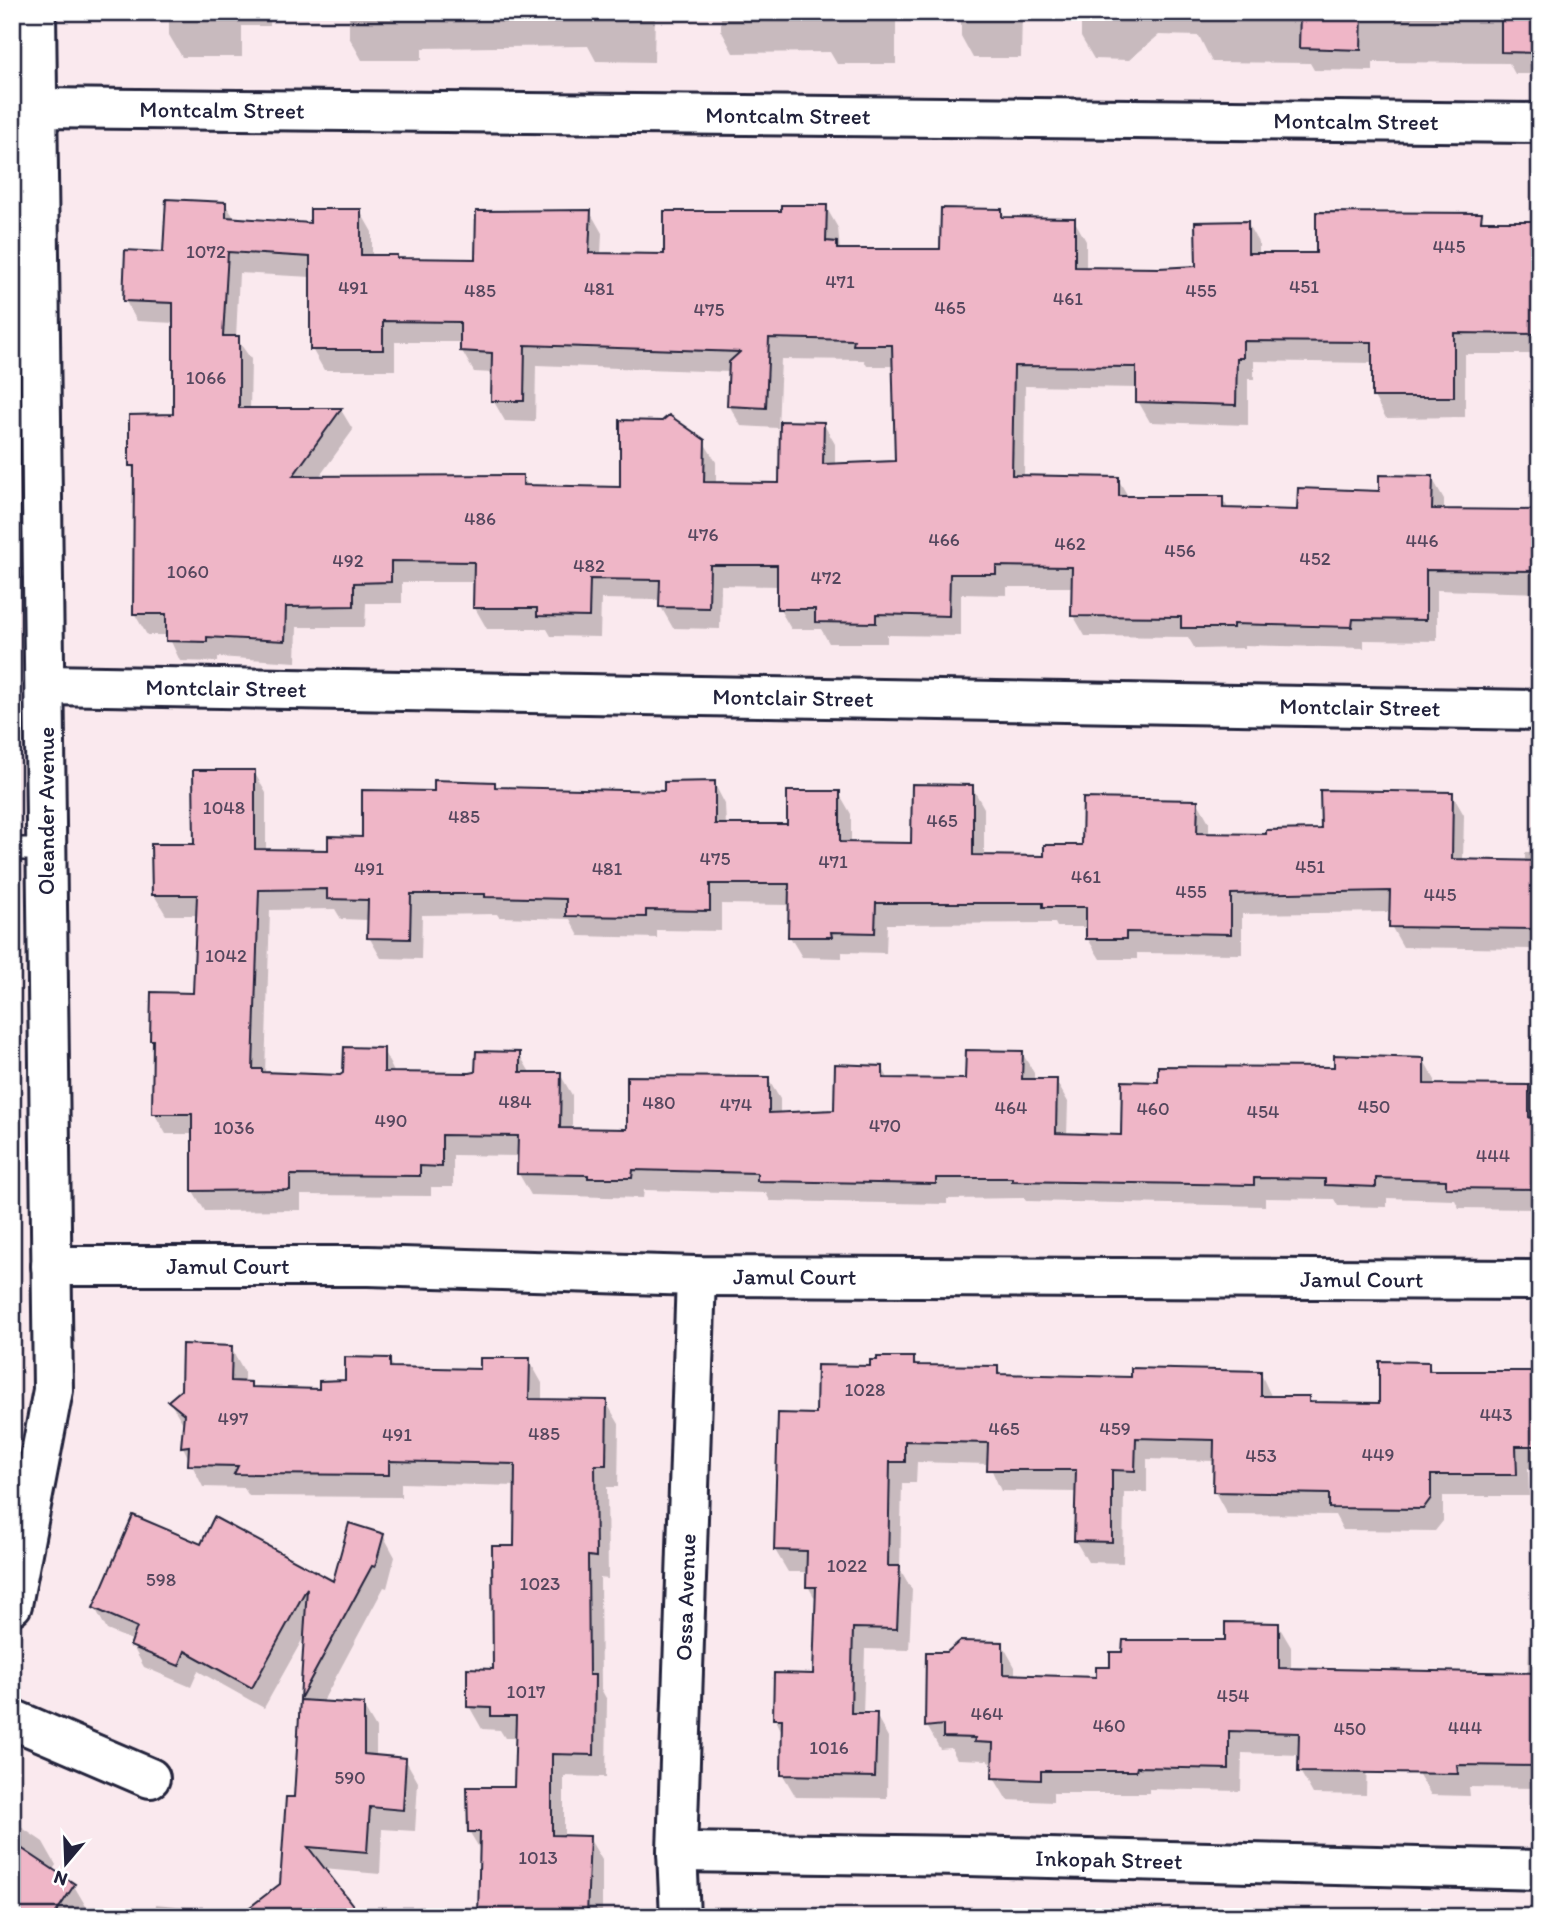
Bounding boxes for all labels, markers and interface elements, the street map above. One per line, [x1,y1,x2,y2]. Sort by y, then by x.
street label: Montcalm Street [139,95,305,125]
street label: Montcalm Street [705,101,871,130]
street label: Montcalm Street [1273,106,1439,136]
house number: 445 [1433,235,1465,258]
house number: 1072 [186,240,226,263]
house number: 471 [825,270,855,293]
house number: 451 [1289,275,1319,298]
house number: 491 [338,276,368,299]
house number: 481 [584,277,615,300]
house number: 485 [464,279,496,302]
house number: 455 [1185,279,1217,302]
house number: 461 [1053,287,1083,310]
house number: 465 [934,296,966,319]
house number: 475 [694,298,724,321]
house number: 1066 [186,366,226,389]
house number: 486 [464,507,496,530]
house number: 476 [688,523,718,546]
house number: 466 [928,528,960,551]
house number: 446 [1406,529,1438,552]
house number: 462 [1054,532,1086,555]
house number: 456 [1164,539,1196,562]
house number: 452 [1299,547,1331,570]
house number: 492 [332,549,364,572]
house number: 482 [573,554,605,577]
house number: 1060 [167,560,209,583]
house number: 472 [811,566,841,589]
street label: Montclair Street [145,673,307,703]
street label: Montclair Street [712,682,874,713]
street label: Montclair Street [1279,692,1441,722]
street label: Oleander Avenue [32,727,60,895]
house number: 1048 [203,796,245,819]
house number: 485 [448,805,480,828]
house number: 465 [926,809,958,832]
house number: 475 [700,847,730,870]
house number: 471 [818,850,848,873]
house number: 451 [1295,855,1325,878]
house number: 491 [354,857,384,880]
house number: 481 [592,857,623,880]
house number: 461 [1071,865,1101,888]
house number: 455 [1175,880,1207,903]
house number: 445 [1424,883,1456,906]
house number: 1042 [205,944,247,967]
house number: 484 [498,1090,532,1113]
house number: 480 [642,1091,676,1114]
house number: 474 [720,1093,752,1116]
house number: 450 [1357,1095,1391,1118]
house number: 464 [995,1096,1027,1119]
house number: 460 [1136,1097,1170,1120]
house number: 454 [1247,1100,1279,1123]
house number: 490 [374,1109,408,1132]
house number: 470 [869,1114,901,1137]
house number: 1036 [214,1116,254,1139]
house number: 444 [1476,1144,1510,1167]
street label: Jamul Court [166,1252,290,1280]
street label: Jamul Court [733,1262,857,1291]
street label: Jamul Court [1300,1265,1424,1293]
house number: 1028 [845,1378,885,1401]
house number: 443 [1479,1403,1513,1426]
house number: 497 [218,1407,248,1430]
house number: 465 [988,1417,1020,1440]
house number: 459 [1099,1417,1131,1440]
house number: 485 [528,1422,560,1445]
house number: 491 [382,1423,412,1446]
house number: 449 [1362,1443,1394,1466]
house number: 453 [1245,1444,1277,1467]
street label: Ossa Avenue [669,1533,701,1661]
house number: 1022 [827,1554,867,1577]
house number: 598 [146,1568,176,1591]
house number: 1023 [520,1572,560,1595]
house number: 1017 [507,1680,545,1703]
house number: 454 [1217,1684,1249,1707]
house number: 464 [971,1702,1003,1725]
house number: 460 [1092,1714,1126,1737]
house number: 444 [1448,1716,1482,1739]
house number: 450 [1333,1717,1367,1740]
house number: 1016 [809,1736,849,1759]
house number: 590 [334,1766,366,1789]
north arrow [32,1828,102,1898]
street label: Inkopah Street [1035,1844,1183,1875]
house number: 1013 [518,1846,558,1869]
text: N [51,1866,70,1892]

